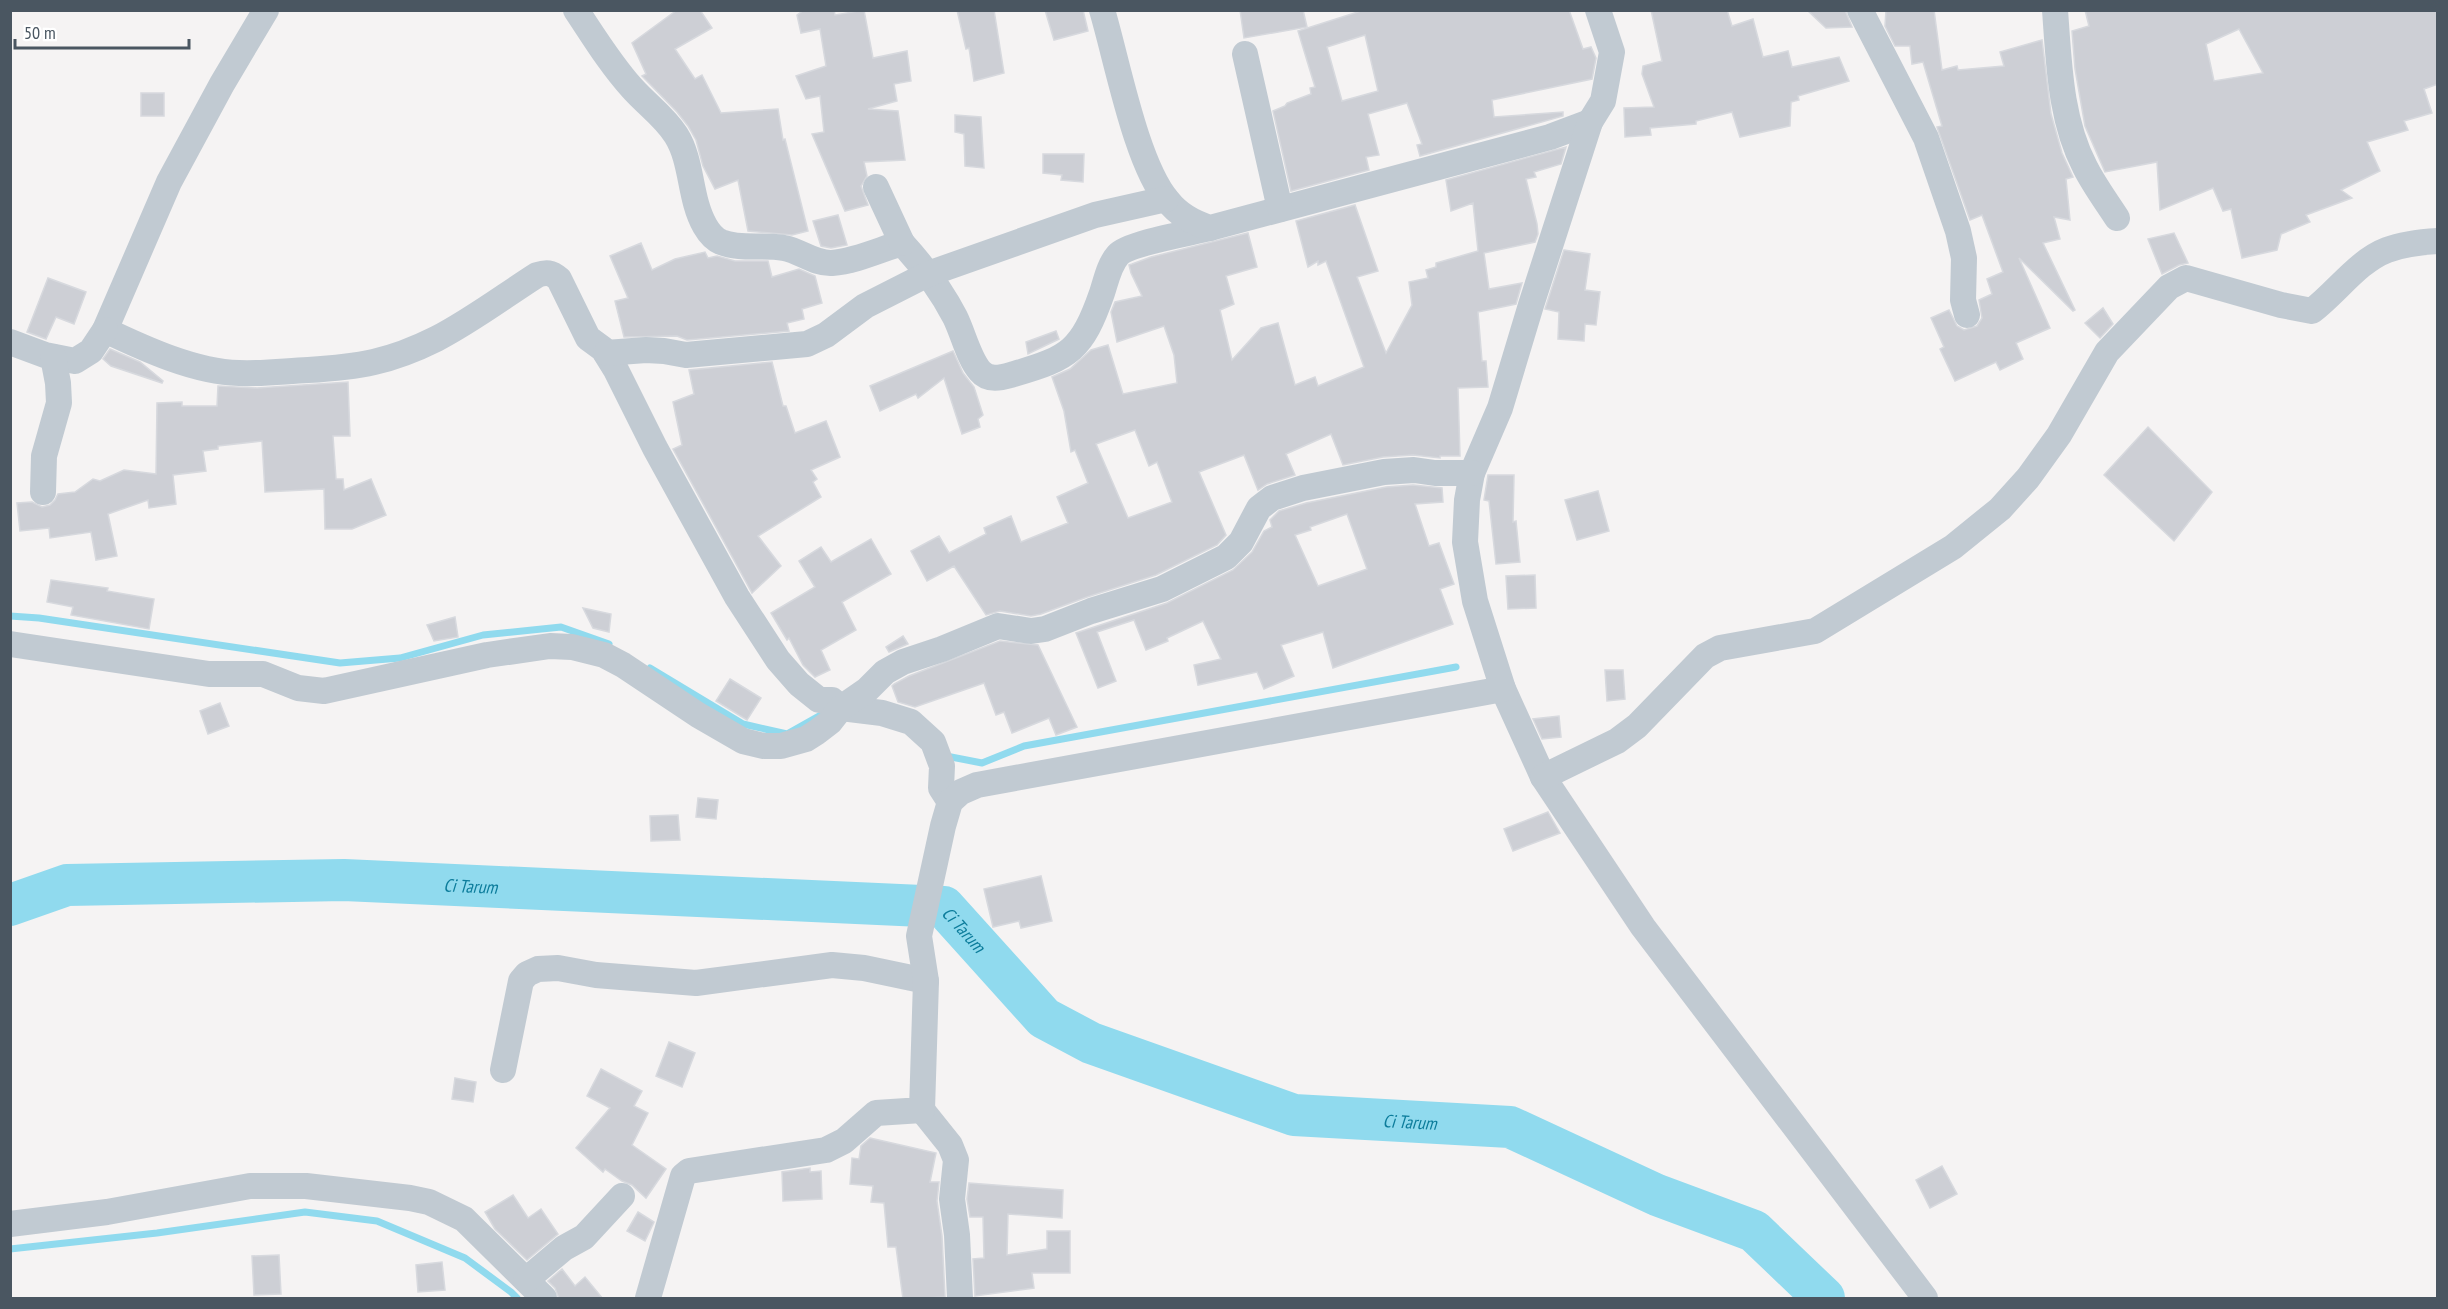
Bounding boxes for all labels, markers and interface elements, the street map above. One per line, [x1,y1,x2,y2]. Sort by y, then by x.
scale bar [15,12,189,50]
text: 50 m [24,21,56,44]
water label: Ci Tarum [443,873,499,898]
water label: Ci Tarum [938,902,991,958]
water label: Ci Tarum [1382,1108,1438,1134]

